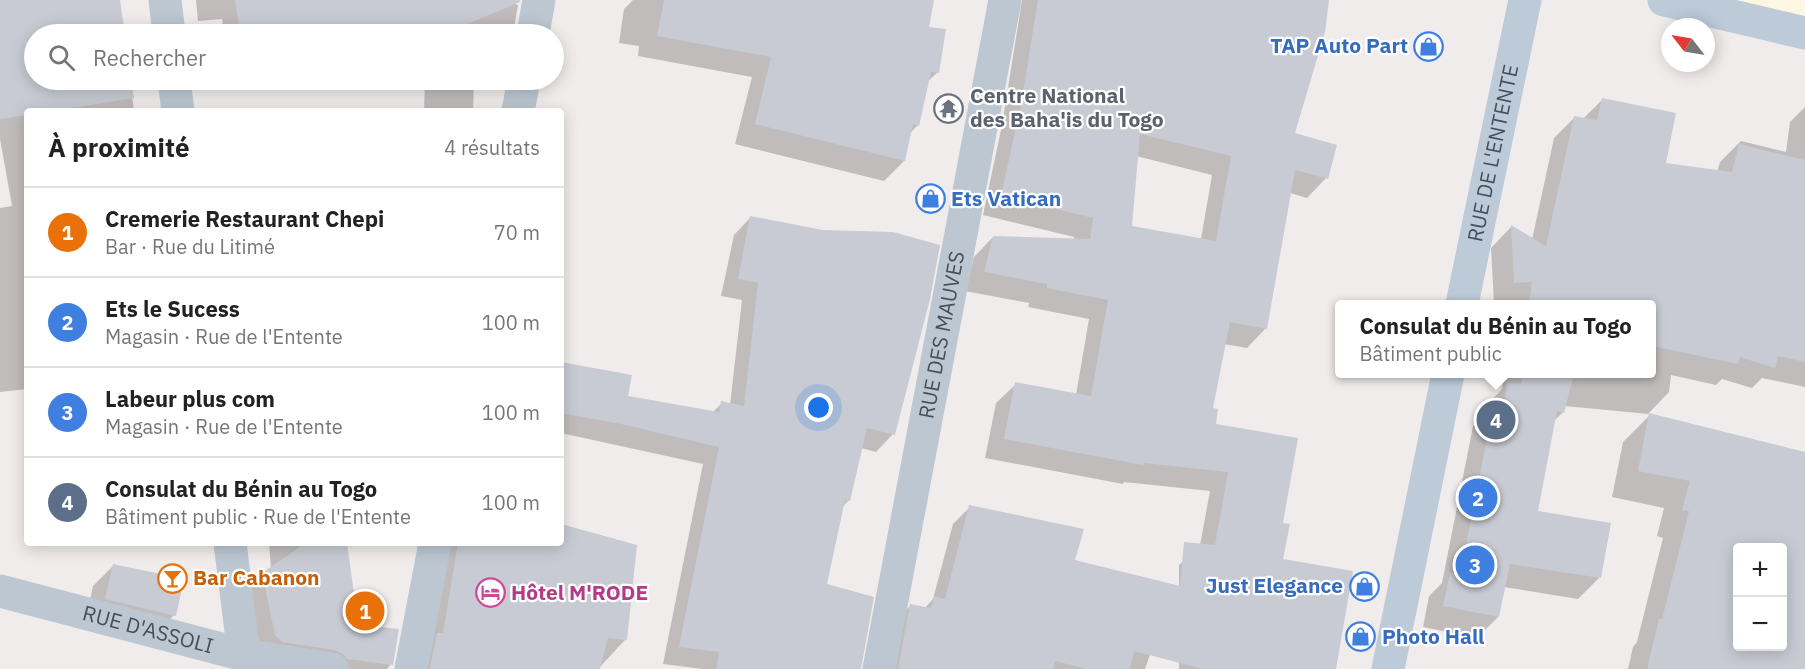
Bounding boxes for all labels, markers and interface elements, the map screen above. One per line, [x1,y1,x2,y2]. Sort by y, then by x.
north arrow [1661,18,1715,72]
search box [24,24,564,90]
shop icon: TAP Auto Part [1413,30,1445,62]
place label: TAP Auto Part [1270,31,1408,59]
icon: search [45,41,78,74]
text: Rechercher [93,43,206,72]
street label: RUE DE L'ENTENTE [1460,62,1524,244]
place label: Centre National des Baha'is du Togo [970,81,1164,133]
temple icon: Centre National des Baha'is du Togo [933,92,965,124]
text: À proximité [48,130,190,164]
text: 4 résultats [444,134,540,161]
shop icon: Ets Vatican [914,183,946,215]
place label: Ets Vatican [951,184,1061,212]
text: Cremerie Restaurant Chepi [105,204,384,233]
text: 1 [62,219,74,246]
text: 70 m [494,219,540,246]
text: Bar · Rue du Litimé [105,233,275,260]
street label: RUE DES MAUVES [911,249,970,421]
text: Ets le Sucess [105,294,240,323]
popup [1335,300,1656,378]
text: 2 [62,309,74,336]
text: 100 m [482,309,540,336]
text: Consulat du Bénin au Togo [1359,311,1632,340]
text: Magasin · Rue de l'Entente [105,323,343,350]
text: Bâtiment public [1359,340,1502,367]
text: Labeur plus com [105,384,275,413]
your location [804,393,833,422]
pin: 4 [1476,398,1516,442]
text: 3 [62,399,74,426]
text: 100 m [482,399,540,426]
text: Magasin · Rue de l'Entente [105,413,343,440]
text: Consulat du Bénin au Togo [105,474,377,503]
pin: 2 [1458,476,1498,520]
text: 4 [62,489,74,516]
text: 100 m [482,489,540,516]
text: Bâtiment public · Rue de l'Entente [105,503,411,530]
pin: 3 [1456,542,1494,588]
map controls [1733,543,1787,651]
button: + [1733,543,1787,597]
bar icon: Bar Cabanon [156,562,188,594]
place label: Bar Cabanon [193,563,320,591]
shop icon: Just Elegance [1348,570,1380,602]
place label: Just Elegance [1206,571,1343,599]
hotel icon: Hôtel M'RODE [474,577,506,609]
place label: Hôtel M'RODE [511,578,648,606]
pin: 1 [346,588,385,634]
button: − [1733,597,1787,651]
street label: RUE D'ASSOLI [80,598,217,659]
shop icon: Photo Hall [1345,621,1377,653]
place label: Photo Hall [1382,622,1484,650]

